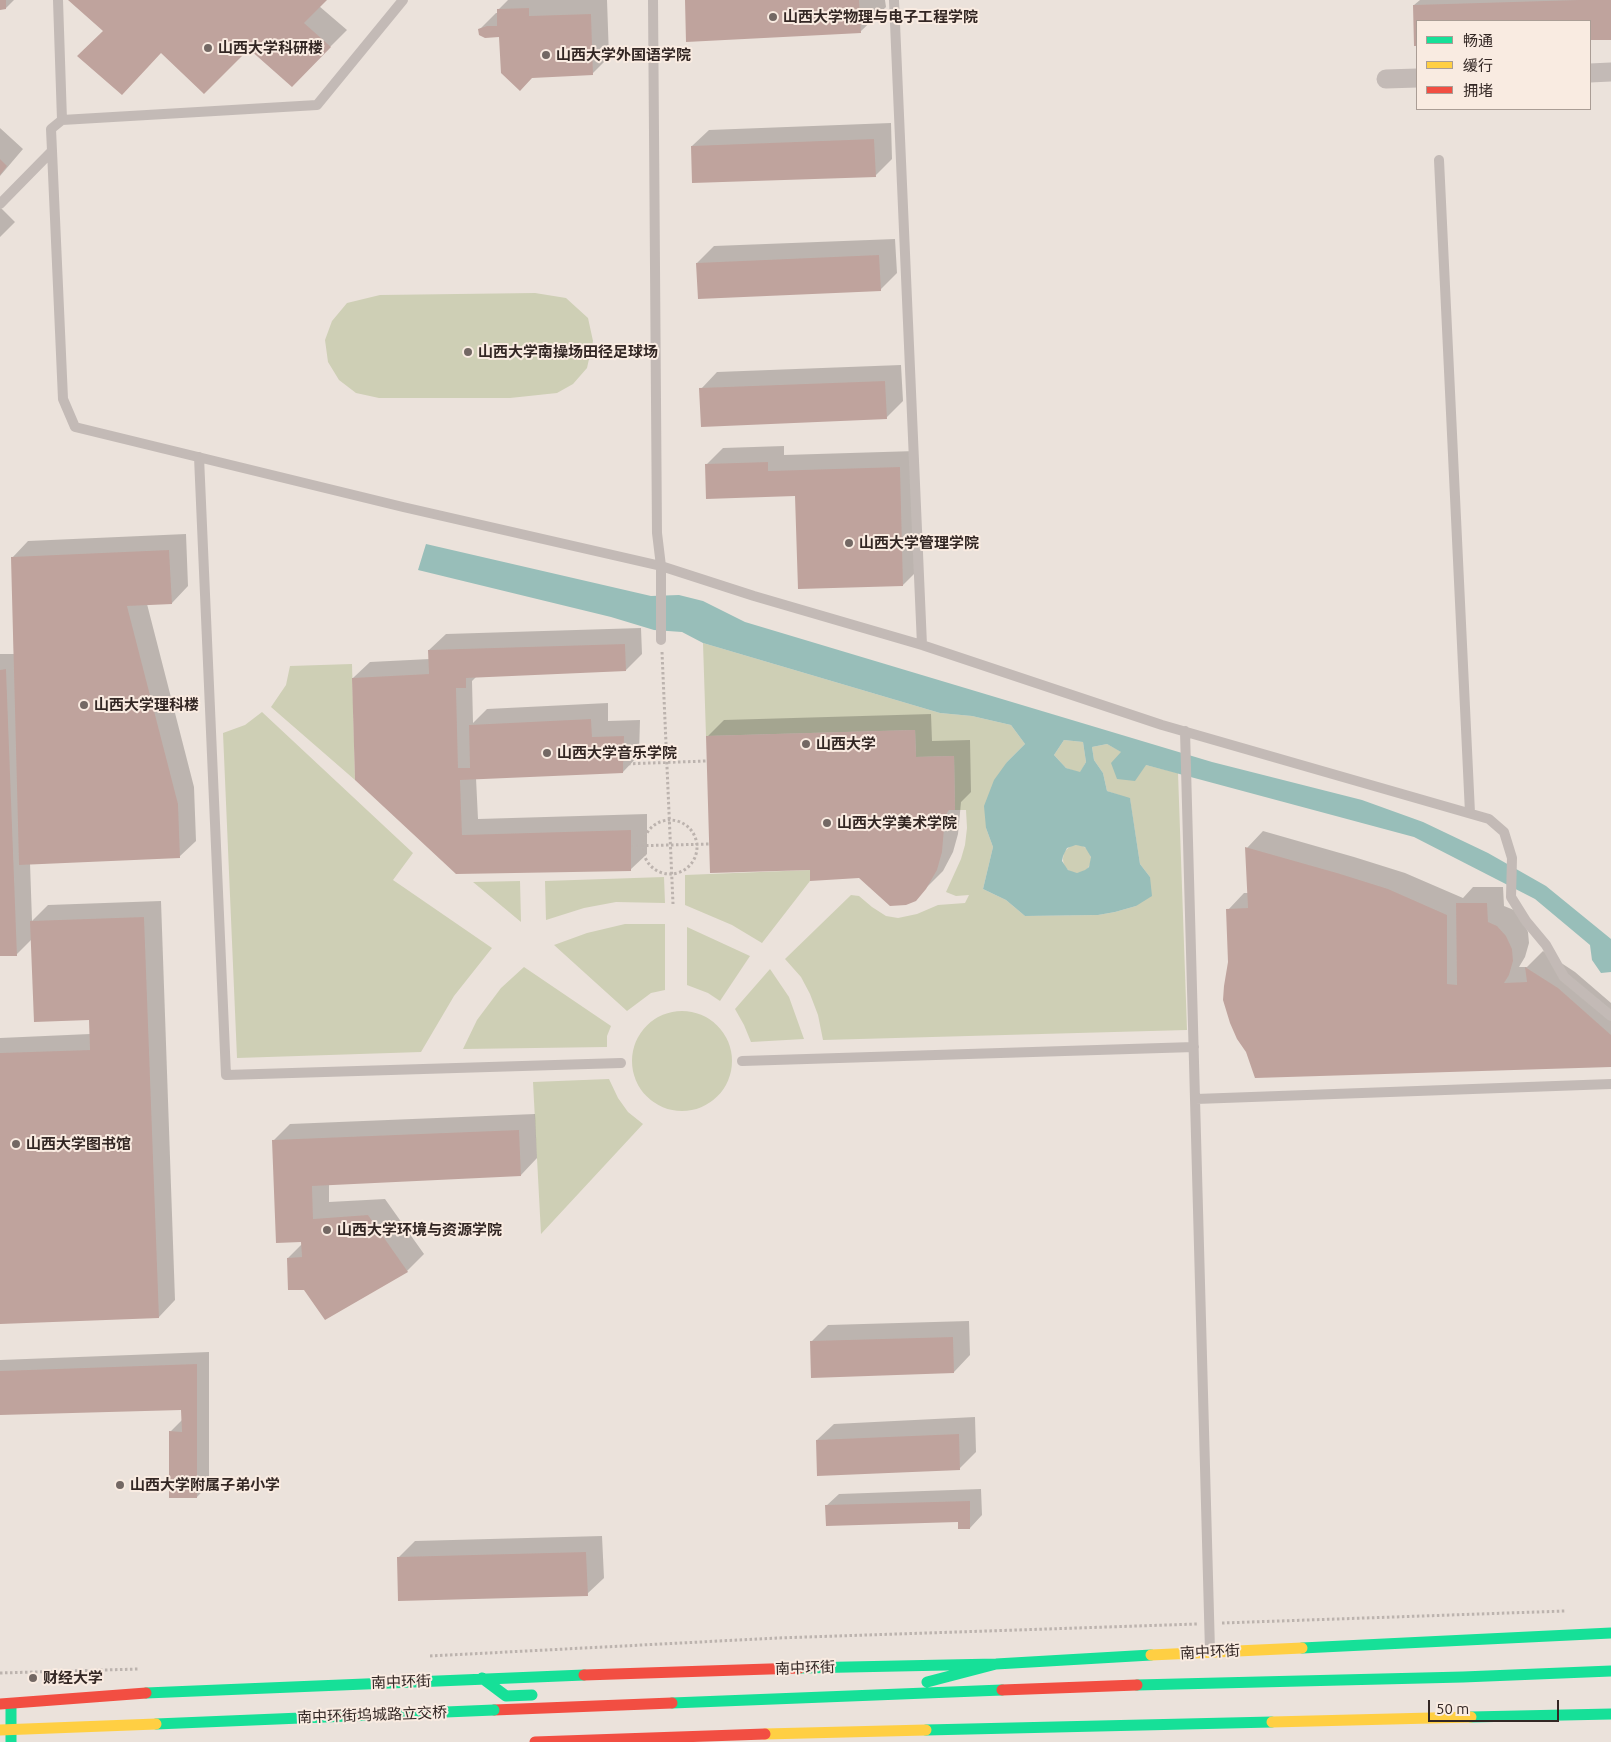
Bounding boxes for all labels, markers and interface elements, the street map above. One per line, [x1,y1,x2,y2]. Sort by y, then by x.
place label: 山西大学物理与电子工程学院 [783,8,978,26]
marker: 山西大学物理与电子工程学院 [767,11,779,23]
legend [1416,20,1591,110]
text: 畅通 [1463,32,1493,49]
place label: 山西大学科研楼 [218,39,323,57]
marker: 山西大学科研楼 [202,42,214,54]
place label: 山西大学外国语学院 [556,46,691,64]
marker: 山西大学外国语学院 [540,49,552,61]
text: 缓行 [1463,57,1493,74]
text: 拥堵 [1463,82,1493,99]
place label: 山西大学南操场田径足球场 [478,343,658,361]
marker: 山西大学南操场田径足球场 [462,346,474,358]
place label: 山西大学管理学院 [859,534,979,552]
marker: 山西大学管理学院 [843,537,855,549]
place label: 山西大学理科楼 [94,696,199,714]
marker: 山西大学理科楼 [78,699,90,711]
place label: 山西大学 [816,735,876,753]
marker: 山西大学 [800,738,812,750]
place label: 山西大学音乐学院 [557,744,677,762]
marker: 山西大学音乐学院 [541,747,553,759]
place label: 山西大学美术学院 [837,814,957,832]
marker: 山西大学美术学院 [821,817,833,829]
place label: 山西大学图书馆 [26,1135,131,1153]
marker: 山西大学图书馆 [10,1138,22,1150]
place label: 山西大学环境与资源学院 [337,1221,502,1239]
marker: 山西大学环境与资源学院 [321,1224,333,1236]
place label: 山西大学附属子弟小学 [130,1476,280,1494]
marker: 山西大学附属子弟小学 [114,1479,126,1491]
street label: 南中环街 [1180,1641,1240,1663]
street label: 南中环街 [775,1658,835,1678]
place label: 财经大学 [43,1669,103,1687]
marker: 财经大学 [27,1672,39,1684]
street label: 南中环街 [371,1672,431,1692]
scale bar [1431,1690,1562,1722]
text: 50 m [1436,1700,1469,1717]
street label: 南中环街坞城路立交桥 [297,1703,447,1727]

